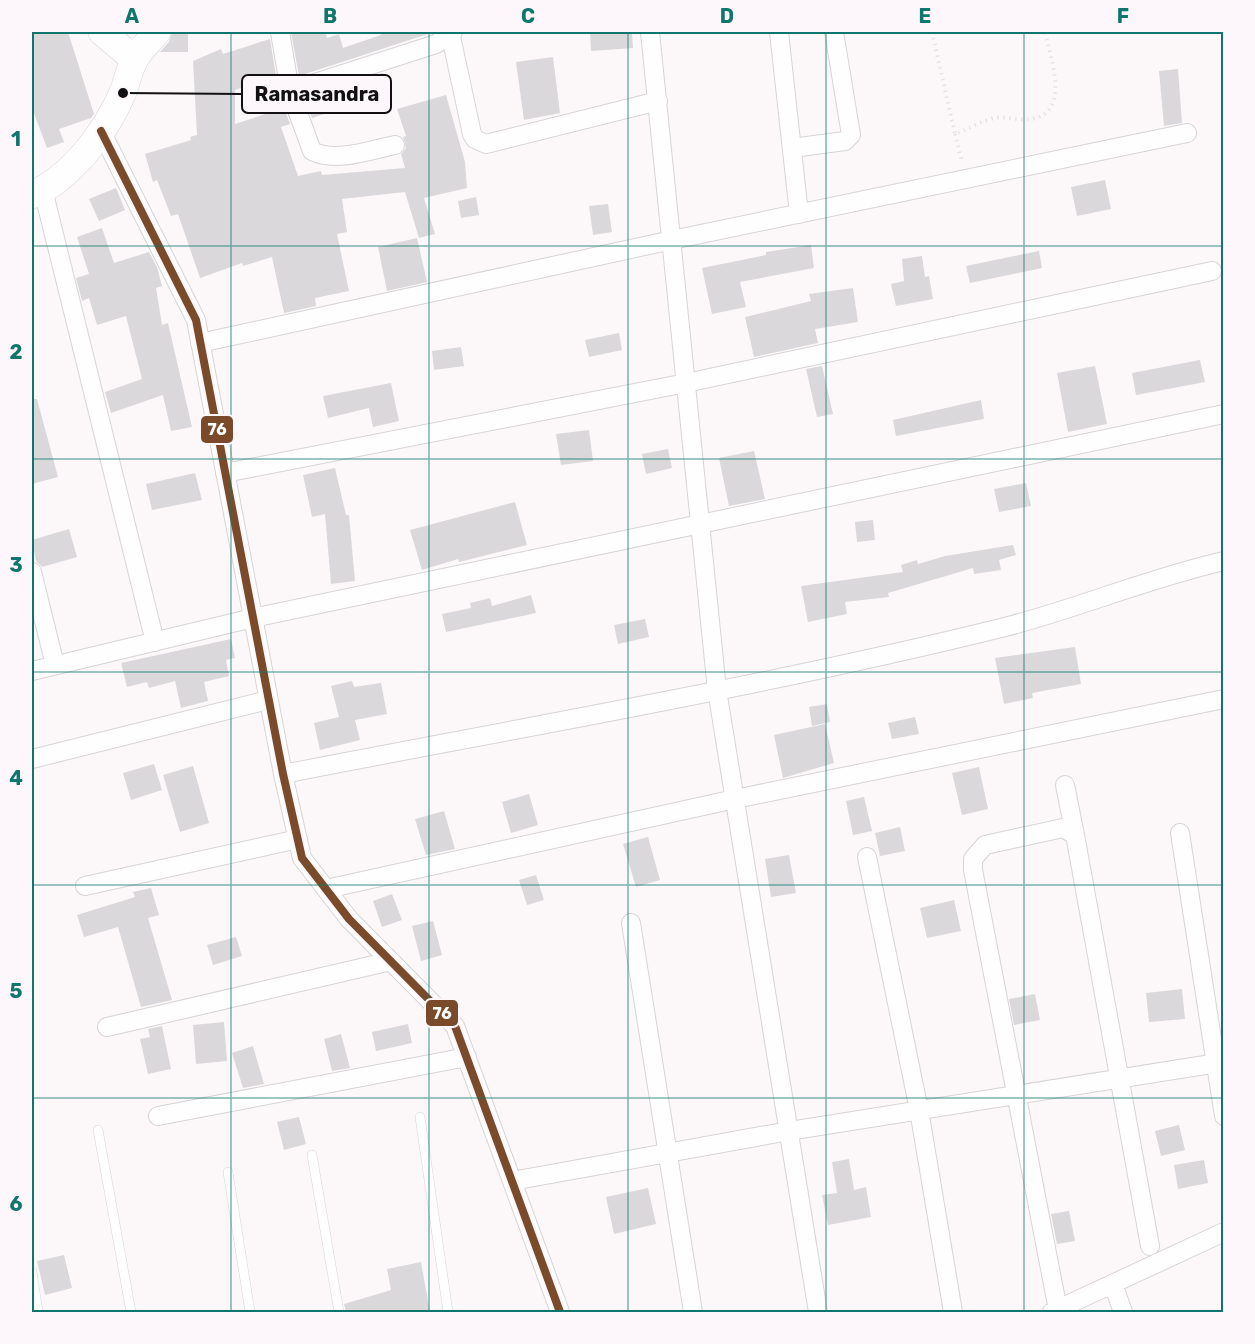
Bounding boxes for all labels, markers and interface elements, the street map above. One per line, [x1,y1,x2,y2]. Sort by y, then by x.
text: A [125,4,140,28]
text: B [323,4,337,28]
text: C [521,4,535,28]
text: D [720,4,734,28]
text: E [919,4,931,28]
text: F [1117,4,1129,28]
callout: Ramasandra [242,75,391,113]
text: Ramasandra [255,82,379,106]
text: 1 [11,127,21,151]
text: 2 [10,340,23,364]
line badge: 76 [200,415,234,444]
text: 76 [207,420,227,439]
text: 3 [9,553,23,577]
text: 4 [9,766,23,790]
text: 5 [10,979,23,1003]
line badge: 76 [425,999,459,1027]
text: 76 [432,1004,452,1023]
text: 6 [9,1192,23,1216]

